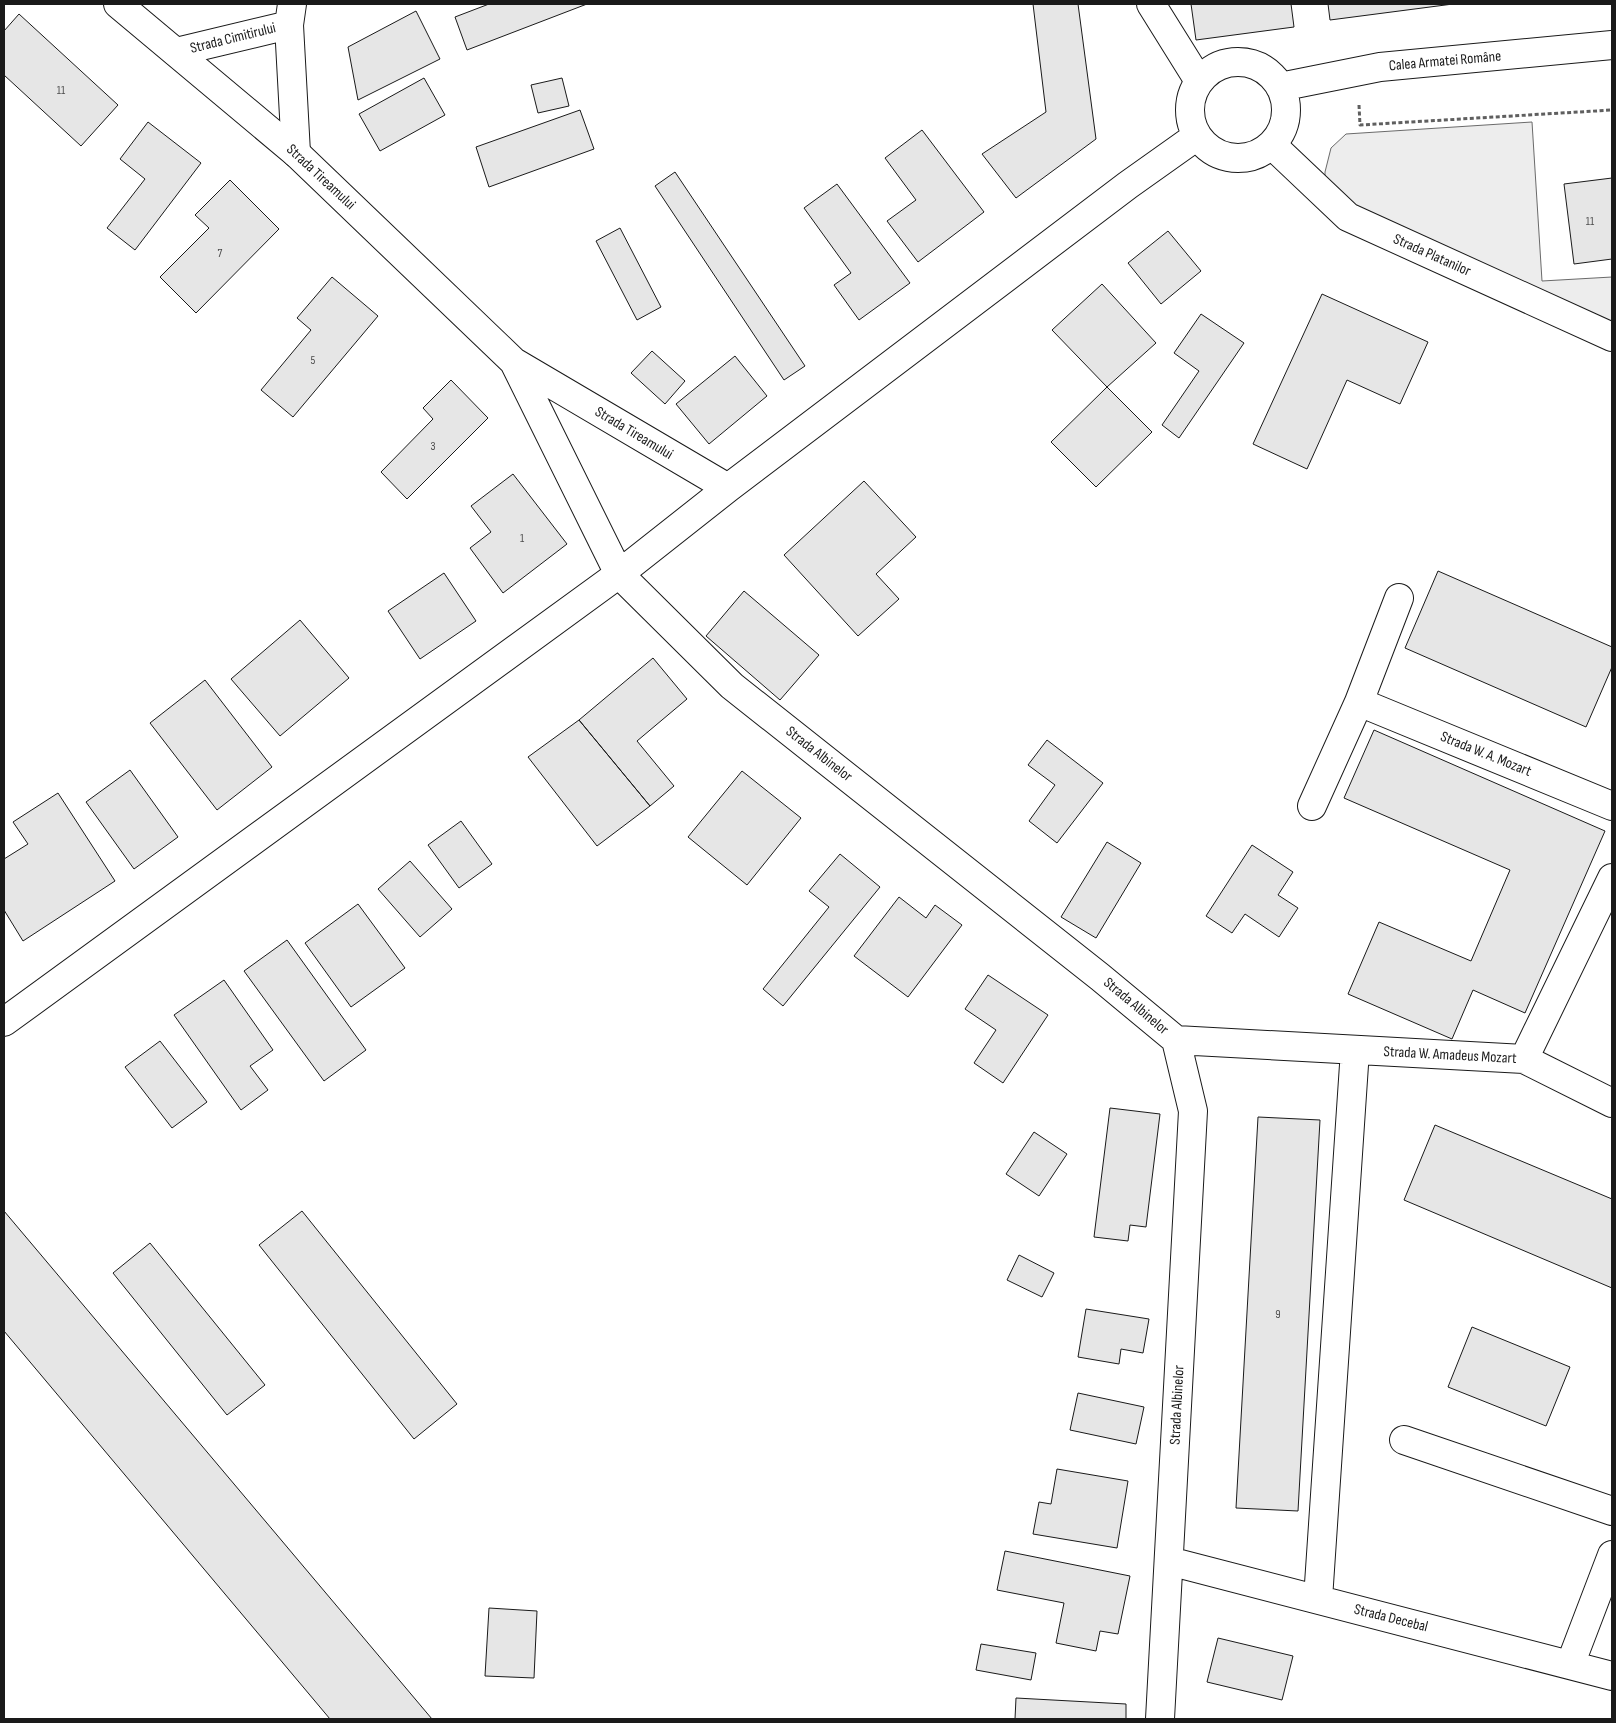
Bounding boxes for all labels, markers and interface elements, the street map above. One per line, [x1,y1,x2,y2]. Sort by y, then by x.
street label: Strada Cimitirului [188,18,278,58]
street label: Calea Armatei Române [1388,47,1502,75]
house number: 11 [57,83,66,98]
street label: Strada Tireamului [282,140,360,214]
house number: 11 [1586,214,1595,229]
street label: Strada Platanilor [1390,229,1474,281]
house number: 7 [218,246,223,261]
house number: 5 [311,353,316,368]
street label: Strada Tireamului [591,402,677,464]
house number: 3 [430,439,436,454]
house number: 1 [520,531,525,546]
street label: Strada Albinelor [782,722,857,786]
street label: Strada W. A. Mozart [1438,727,1535,781]
street label: Strada Albinelor [1099,973,1173,1039]
street label: Strada W. Amadeus Mozart [1383,1042,1517,1068]
house number: 9 [1275,1307,1281,1322]
street label: Strada Albinelor [1165,1364,1189,1445]
street label: Strada Decebal [1352,1600,1430,1636]

